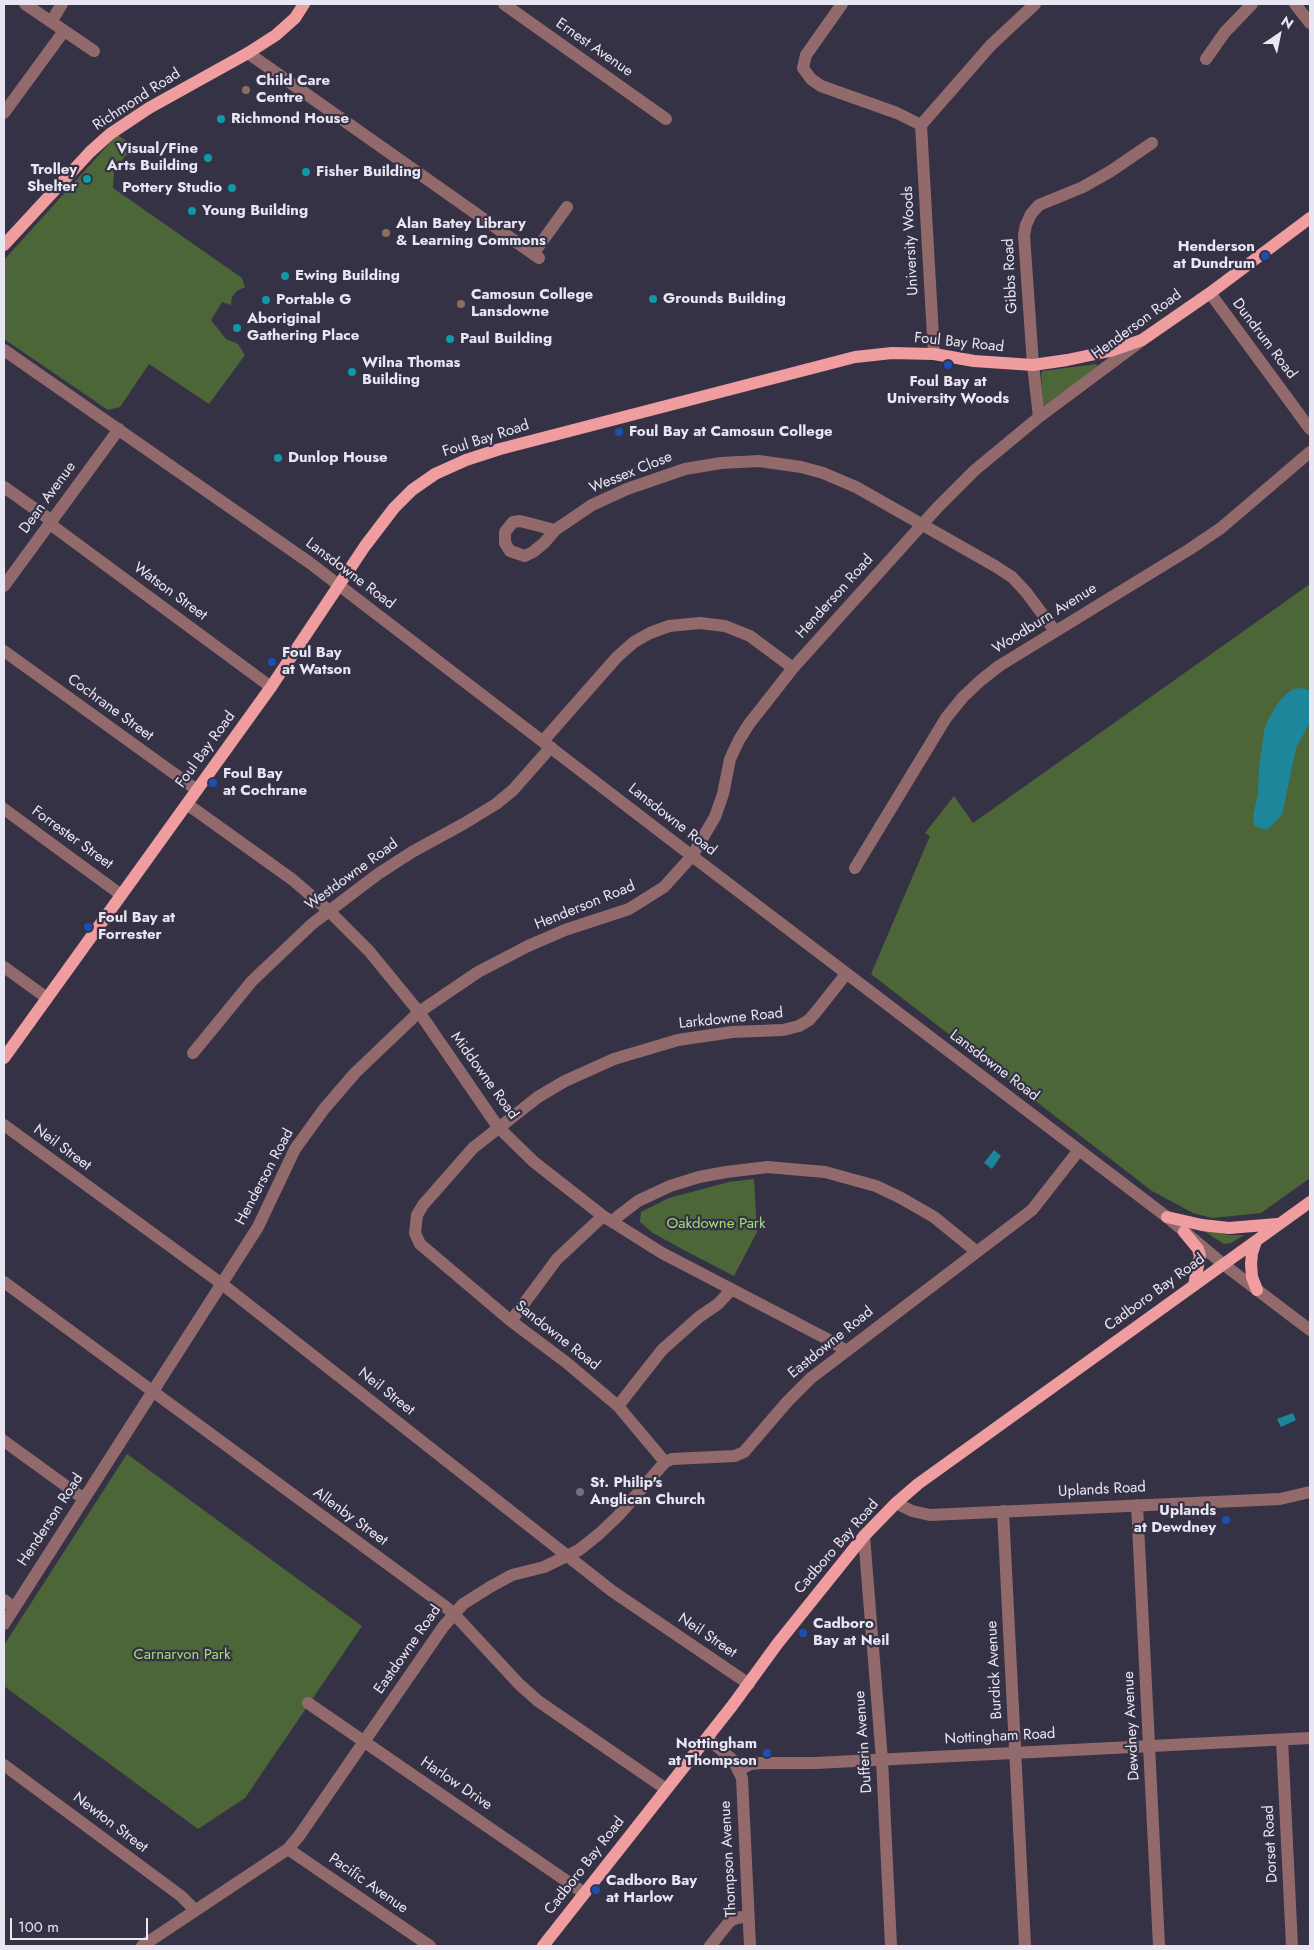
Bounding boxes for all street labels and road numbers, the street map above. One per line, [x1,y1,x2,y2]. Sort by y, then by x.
street label: Ernest Avenue [552,15,636,81]
street label: Richmond Road [90,65,184,135]
street label: University Woods [899,186,923,296]
street label: Gibbs Road [1000,238,1022,314]
street label: Henderson Road [1089,286,1185,364]
street label: Dundrum Road [1228,295,1300,383]
street label: Foul Bay Road [913,329,1005,357]
street label: Foul Bay Road [440,417,532,461]
street label: Wessex Close [587,448,675,498]
street label: Dean Avenue [16,459,80,537]
street label: Lansdowne Road [302,535,398,613]
street label: Henderson Road [793,551,877,643]
street label: Watson Street [130,559,210,625]
street label: Woodburn Avenue [990,580,1100,658]
street label: Cochrane Street [64,671,156,745]
street label: Foul Bay Road [172,708,240,792]
street label: Lansdowne Road [624,780,720,860]
street label: Forrester Street [28,803,116,873]
street label: Westdowne Road [302,835,402,915]
street label: Henderson Road [532,878,638,934]
street label: Larkdowne Road [678,1005,784,1033]
street label: Lansdowne Road [946,1027,1042,1105]
street label: Middowne Road [446,1029,522,1123]
street label: Neil Street [30,1121,94,1175]
street label: Henderson Road [232,1126,298,1228]
street label: Cadboro Bay Road [1101,1251,1209,1335]
street label: Sandowne Road [511,1297,603,1375]
street label: Eastdowne Road [785,1303,877,1383]
street label: Neil Street [354,1364,418,1420]
street label: Henderson Road [14,1470,88,1570]
street label: Uplands Road [1058,1479,1146,1501]
street label: Allenby Street [309,1484,391,1550]
street label: Cadboro Bay Road [791,1496,883,1598]
street label: Eastdowne Road [371,1602,445,1698]
street label: Neil Street [674,1610,740,1662]
street label: Burdick Avenue [983,1620,1007,1720]
street label: Dewdney Avenue [1120,1671,1144,1781]
street label: Dufferin Avenue [851,1690,877,1794]
street label: Nottingham Road [944,1725,1056,1749]
street label: Harlow Drive [417,1753,495,1815]
street label: Newton Street [69,1789,151,1857]
street label: Thompson Avenue [717,1800,741,1918]
street label: Dorset Road [1260,1805,1282,1883]
street label: Cadboro Bay Road [541,1813,629,1919]
street label: Pacific Avenue [325,1850,411,1918]

